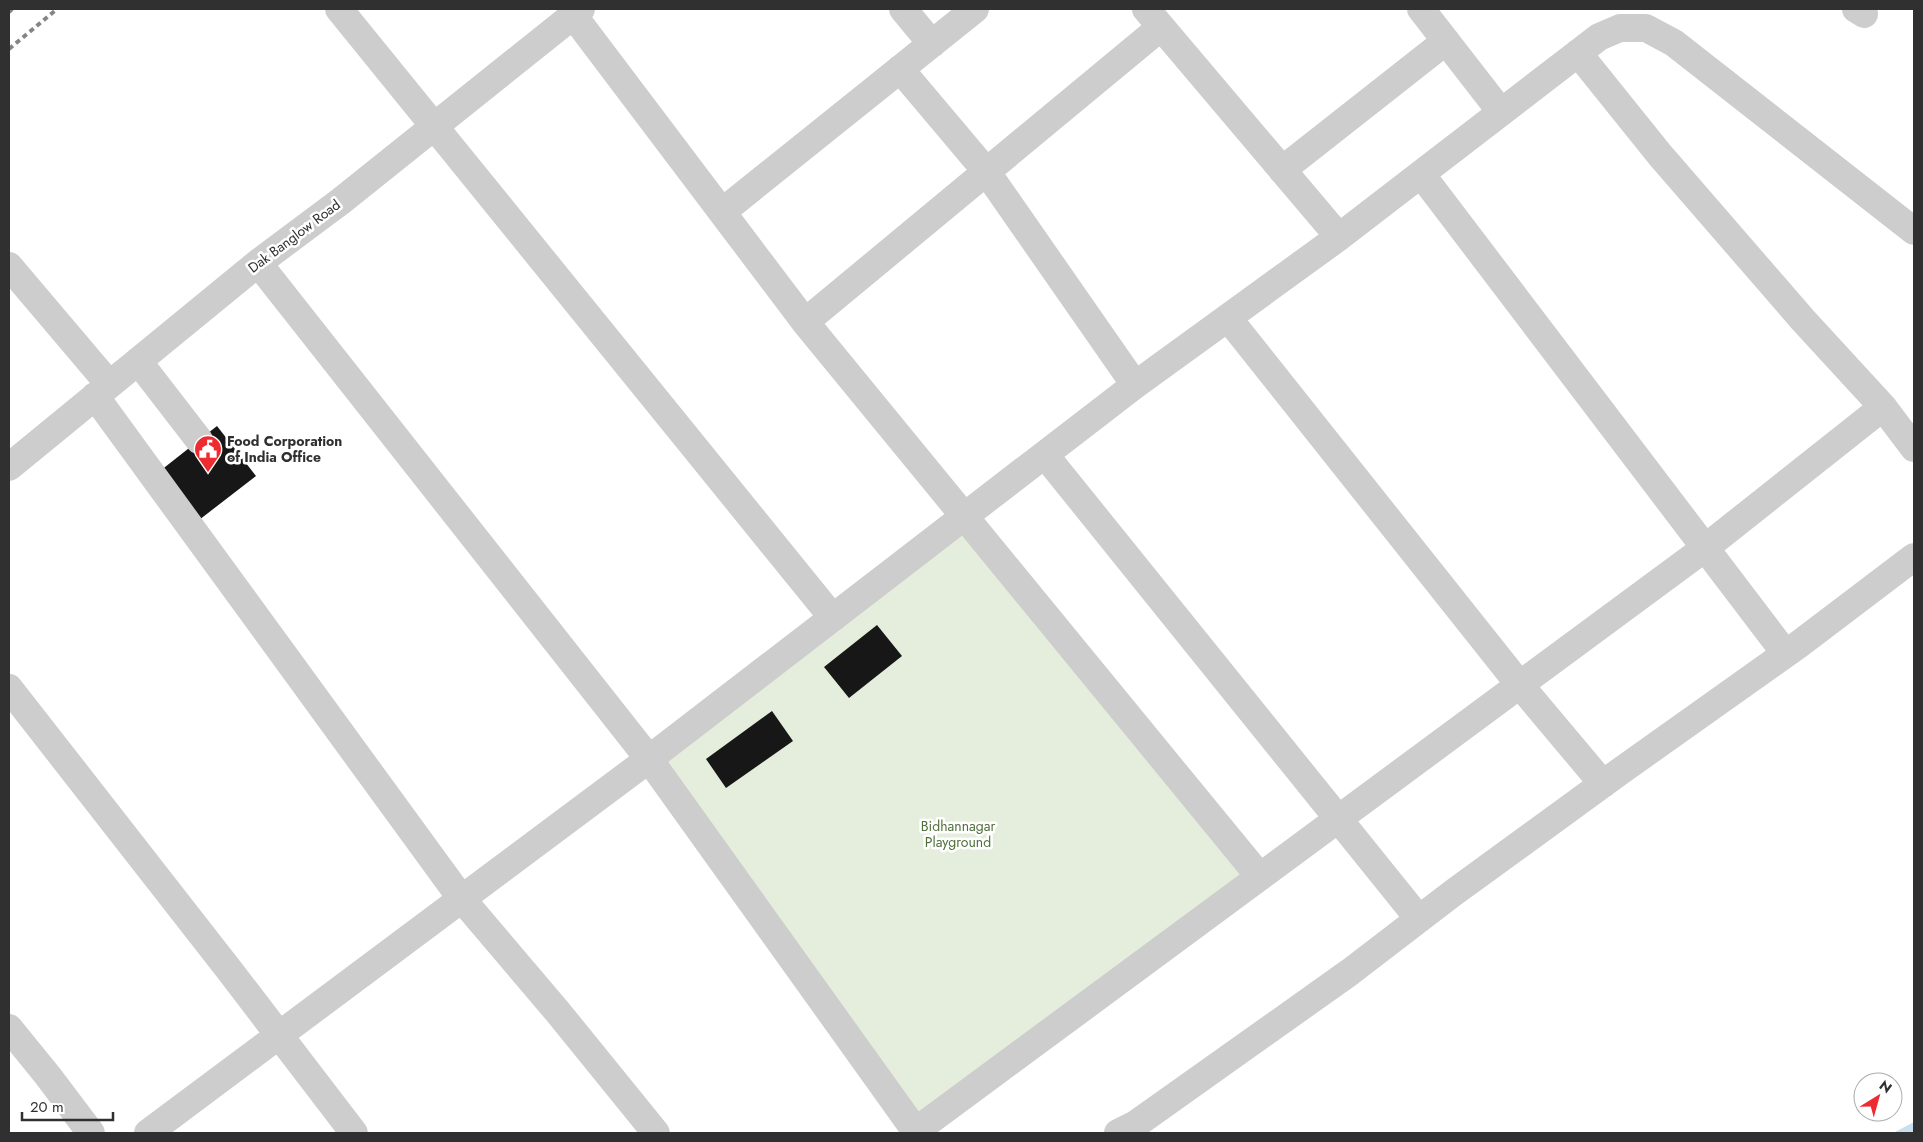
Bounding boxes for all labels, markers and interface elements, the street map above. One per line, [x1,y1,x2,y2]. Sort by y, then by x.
street label: Dak Banglow Road [244,195,344,277]
place label: Food Corporation of India Office [227,431,342,467]
public building icon: Food Corporation of India Office [193,434,223,473]
park label: Bidhannagar Playground [921,816,995,852]
north arrow [1853,1072,1903,1122]
text: N [1875,1075,1896,1098]
scale bar [22,1090,114,1122]
text: 20 m [30,1096,64,1118]

